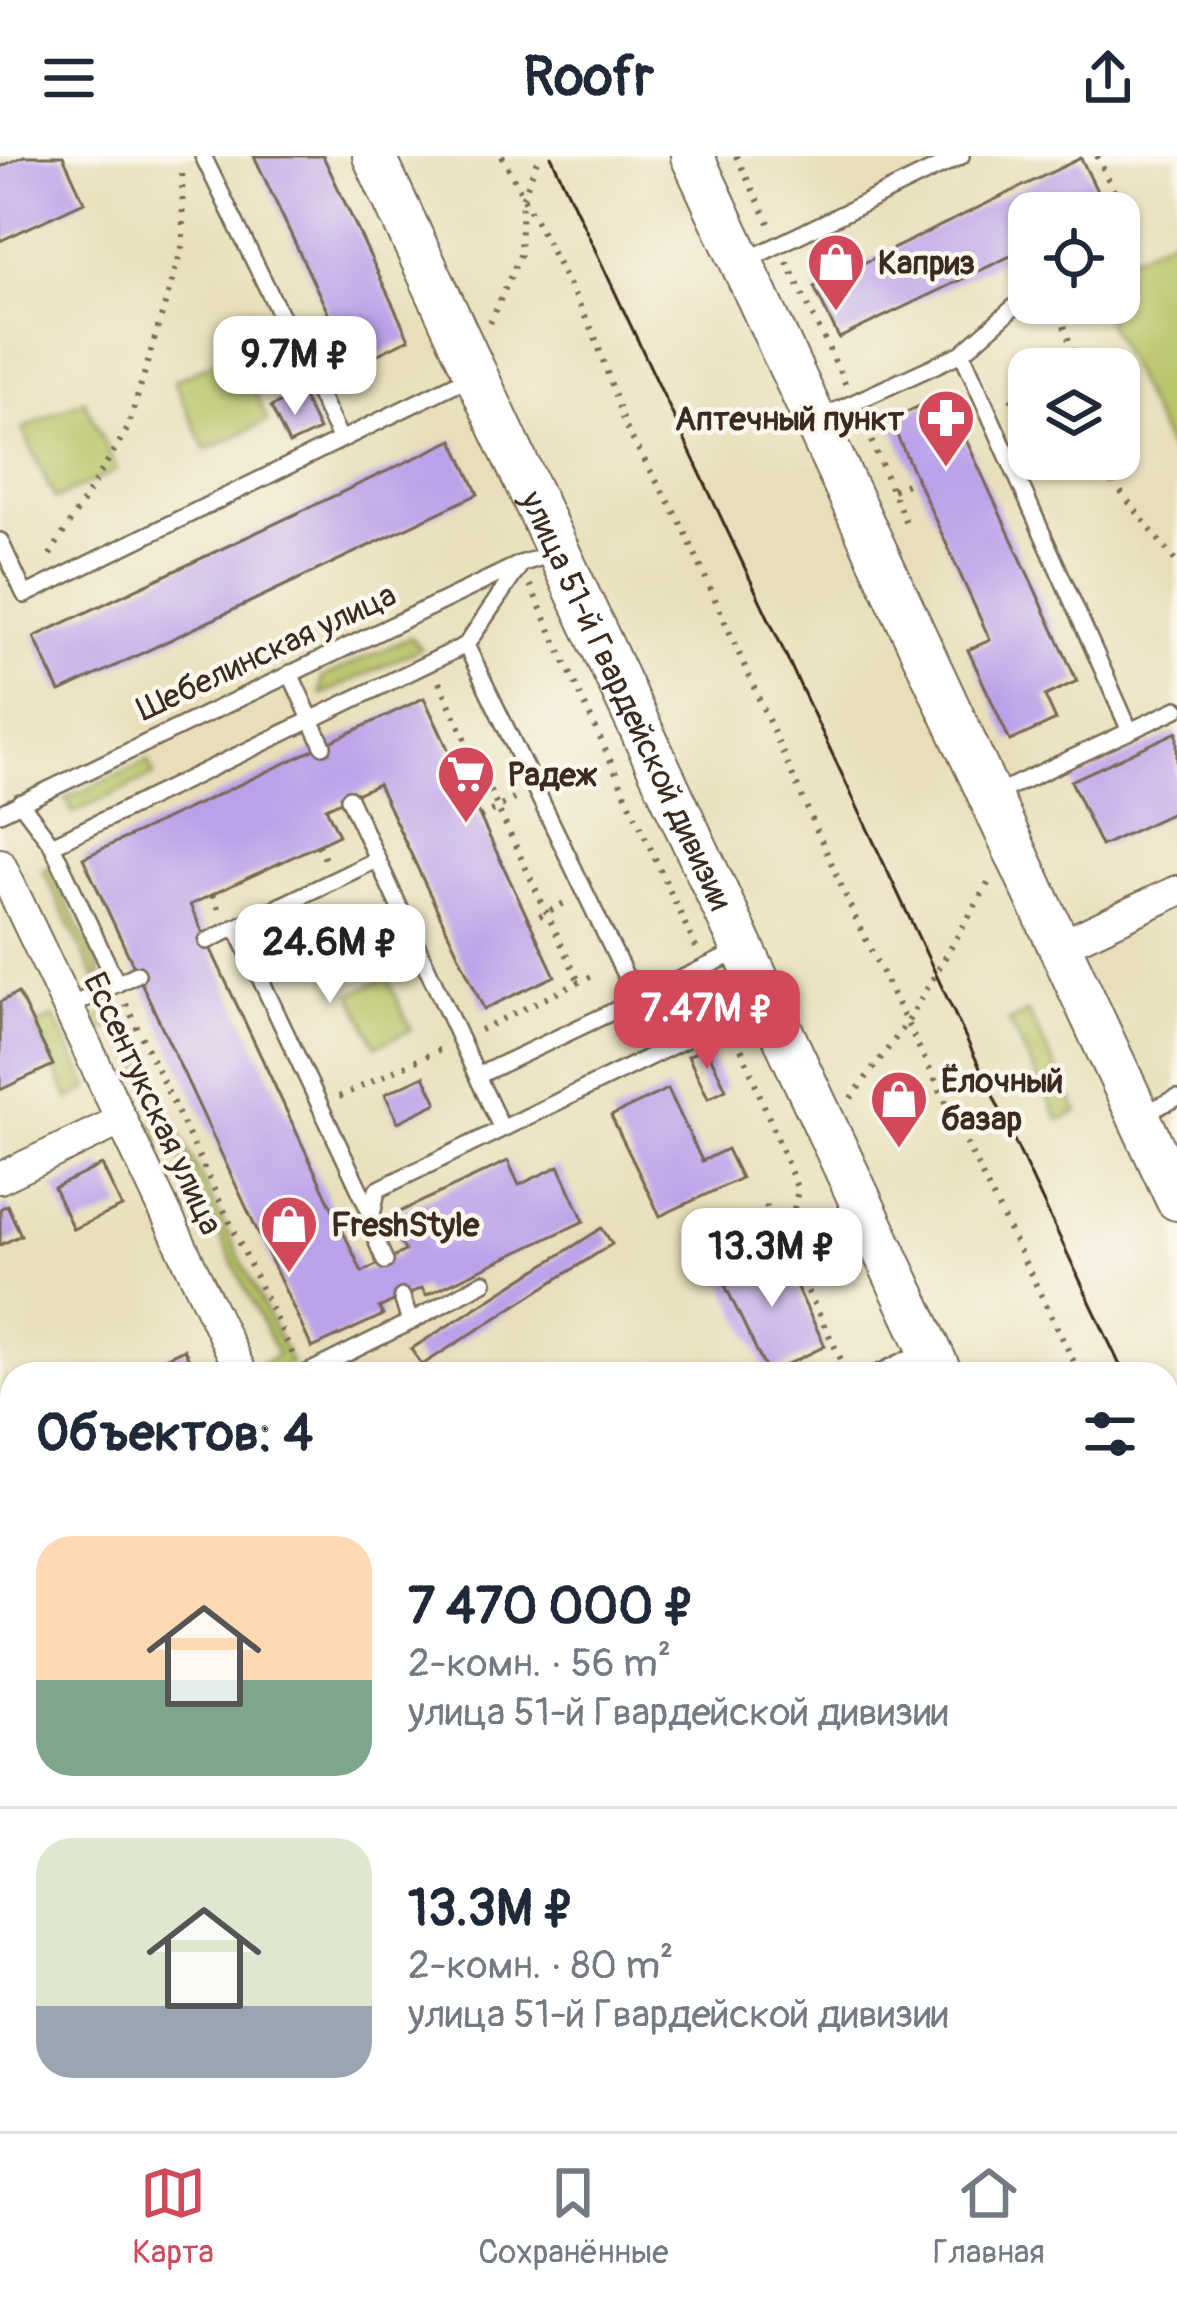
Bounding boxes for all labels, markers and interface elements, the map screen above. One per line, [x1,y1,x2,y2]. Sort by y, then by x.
text: Roofr [523,44,654,112]
icon: menu [36,45,102,111]
icon: share [1075,45,1141,111]
map controls [1008,192,1140,480]
button: locate [1008,192,1140,324]
shop icon: Каприз [805,231,867,313]
place label: Каприз [878,243,975,284]
pin: 9.7M ₽ [197,316,393,418]
text: 9.7M ₽ [240,330,350,379]
button: layers [1008,348,1140,480]
pharmacy icon: Аптечный пункт [915,387,977,469]
place label: Аптечный пункт [675,399,904,440]
street label: улица 51-й Гвардейской дивизии [510,484,741,917]
street label: Шебелинская улица [131,574,403,730]
supermarket icon: Радеж [435,743,497,825]
place label: Радеж [508,755,598,796]
pin: 24.6M ₽ [219,904,441,1006]
text: 24.6M ₽ [262,918,398,967]
street label: Ессентукская улица [74,966,231,1241]
pin: 7.47M ₽ [596,970,818,1072]
text: 7.47M ₽ [641,984,773,1033]
place label: Ёлочный базар [941,1061,1063,1140]
shop icon: Ёлочный базар [868,1068,930,1150]
shop icon: FreshStyle [258,1193,320,1275]
place label: FreshStyle [331,1205,480,1246]
pin: 13.3M ₽ [661,1208,883,1310]
text: 13.3M ₽ [708,1222,836,1271]
icon: filters [1077,1401,1143,1467]
text: Объектов: 4 [36,1402,313,1466]
text: 7 470 000 ₽ [408,1575,695,1639]
icon: home [132,1584,276,1728]
text: 2-комн. · 56 m² [408,1639,671,1688]
text: улица 51-й Гвардейской дивизии [408,1688,948,1737]
text: 13.3M ₽ [408,1877,574,1941]
icon: home [132,1886,276,2030]
text: 2-комн. · 80 m² [408,1941,673,1990]
text: улица 51-й Гвардейской дивизии [408,1990,948,2039]
tab: Карта [132,2160,214,2273]
tab: Сохранённые [478,2160,668,2273]
tab: Главная [933,2160,1045,2273]

